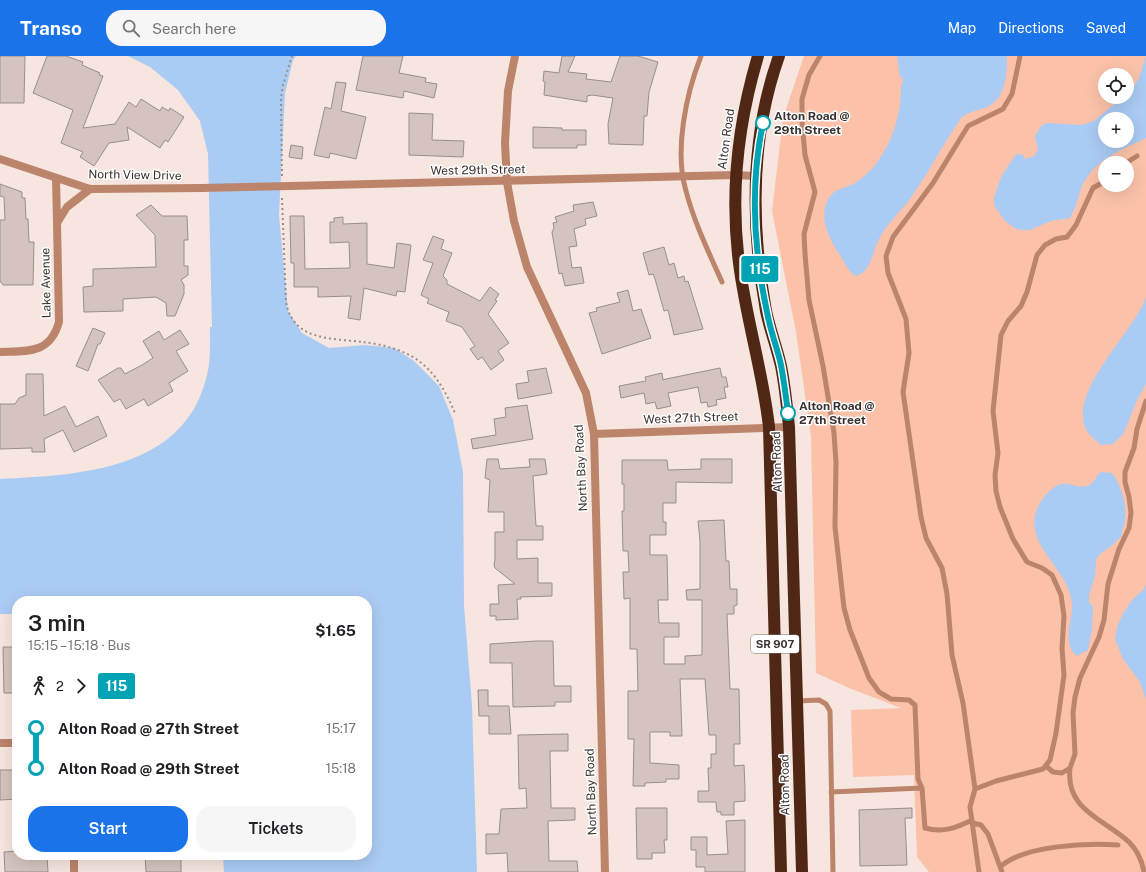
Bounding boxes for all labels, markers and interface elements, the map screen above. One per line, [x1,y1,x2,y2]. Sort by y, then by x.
search box [106,10,386,46]
text: Transo [20,17,82,39]
icon: search [120,17,142,39]
text: Search here [152,20,236,37]
text: Map [948,20,976,36]
text: Directions [998,20,1064,36]
text: Saved [1086,20,1126,36]
map controls [1098,68,1134,192]
button: locate [1098,68,1134,104]
street label: Alton Road [715,108,737,170]
place label: Alton Road @ 29th Street [774,109,849,137]
button: + [1098,112,1134,148]
marker: Alton Road @ 29th Street [755,115,771,131]
button: − [1098,156,1134,192]
street label: West 29th Street [430,162,526,178]
street label: North View Drive [88,167,182,183]
street label: Lake Avenue [38,247,54,318]
line badge: 115 [737,256,783,282]
text: 115 [749,261,771,277]
place label: Alton Road @ 27th Street [799,399,874,427]
marker: Alton Road @ 27th Street [780,405,796,421]
street label: West 27th Street [643,409,739,427]
street label: North Bay Road [572,424,590,512]
street label: Alton Road [769,431,785,493]
text: 3 min [28,610,85,636]
text: $1.65 [315,622,356,639]
road number: SR 907 [751,635,799,653]
text: 15:15 – 15:18 · Bus [28,638,130,653]
icon: walk [28,675,50,697]
icon: forward [70,675,92,697]
text: 115 [106,678,127,694]
text: 2 [56,679,64,694]
text: Alton Road @ 27th Street [58,720,239,737]
text: 15:17 [326,721,356,736]
street label: North Bay Road [582,748,600,836]
street label: Alton Road [777,754,793,816]
text: Alton Road @ 29th Street [58,760,239,777]
text: 15:18 [326,761,356,776]
button: Start [28,806,188,852]
button: Tickets [196,806,356,852]

